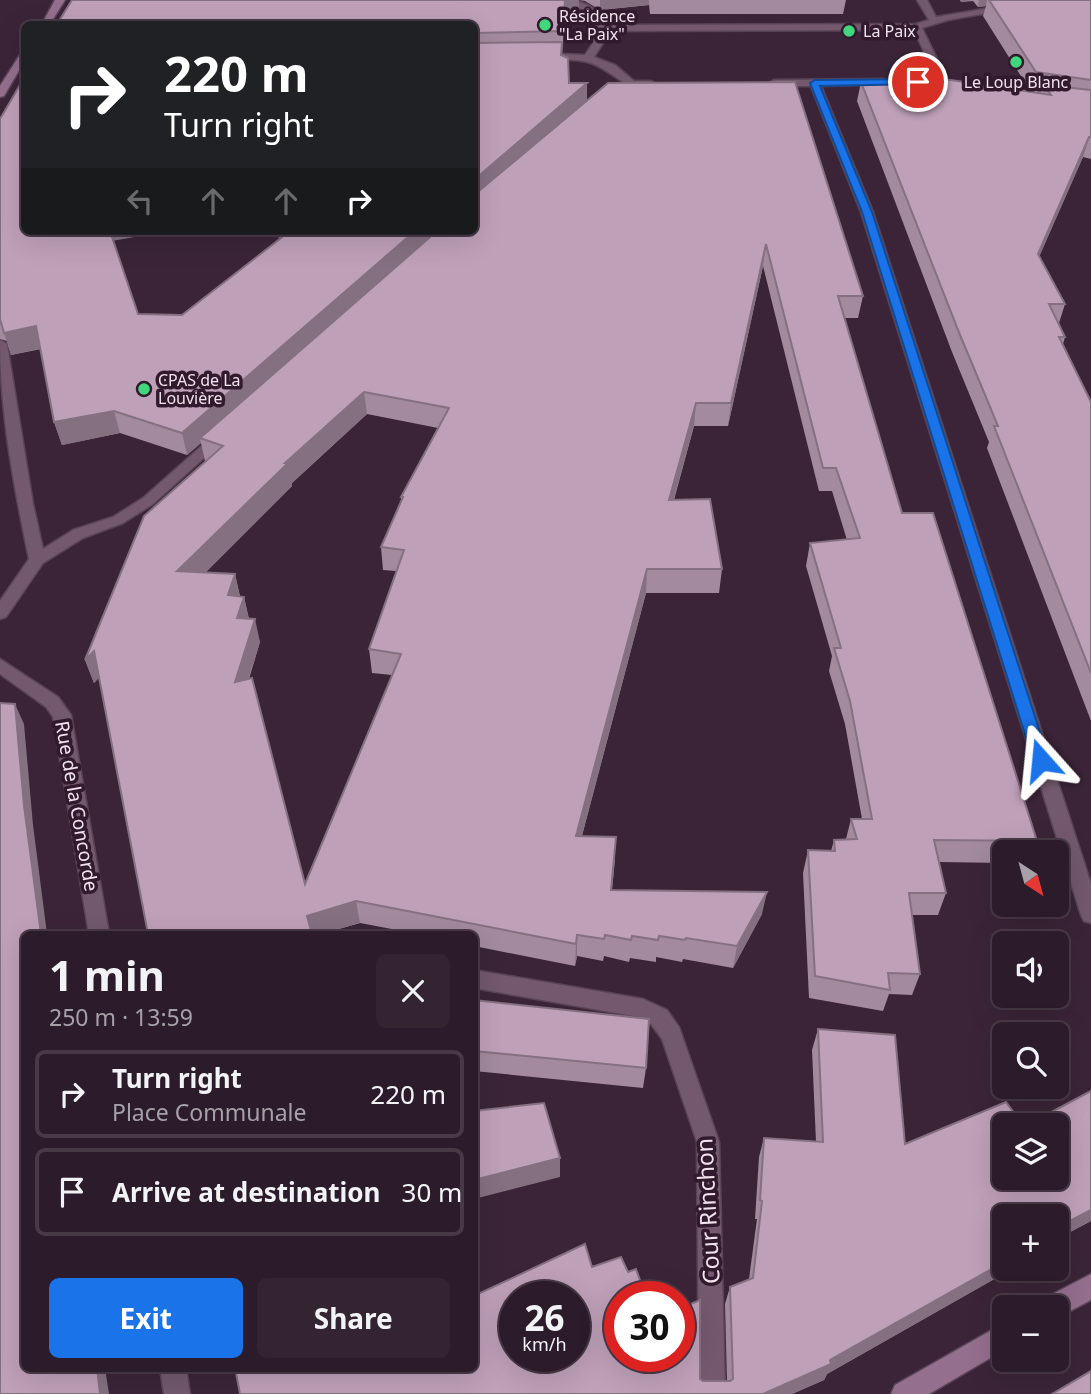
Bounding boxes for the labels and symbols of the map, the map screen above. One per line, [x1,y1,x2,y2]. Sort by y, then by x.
place label: Résidence "La Paix" [559,5,635,45]
marker: Résidence "La Paix" [537,17,553,33]
place label: La Paix [863,20,916,42]
marker: La Paix [841,23,857,39]
pin [888,52,948,112]
marker: Le Loup Blanc [1008,54,1024,70]
place label: Le Loup Blanc [964,71,1069,93]
place label: CPAS de La Louvière [158,369,241,409]
marker: CPAS de La Louvière [136,381,152,397]
street label: Rue de la Concorde [49,719,105,893]
position arrow [1004,723,1078,797]
north arrow [992,840,1069,917]
street label: Cour Rinchon [687,1137,727,1285]
speed limit sign: 30 [604,1281,695,1372]

